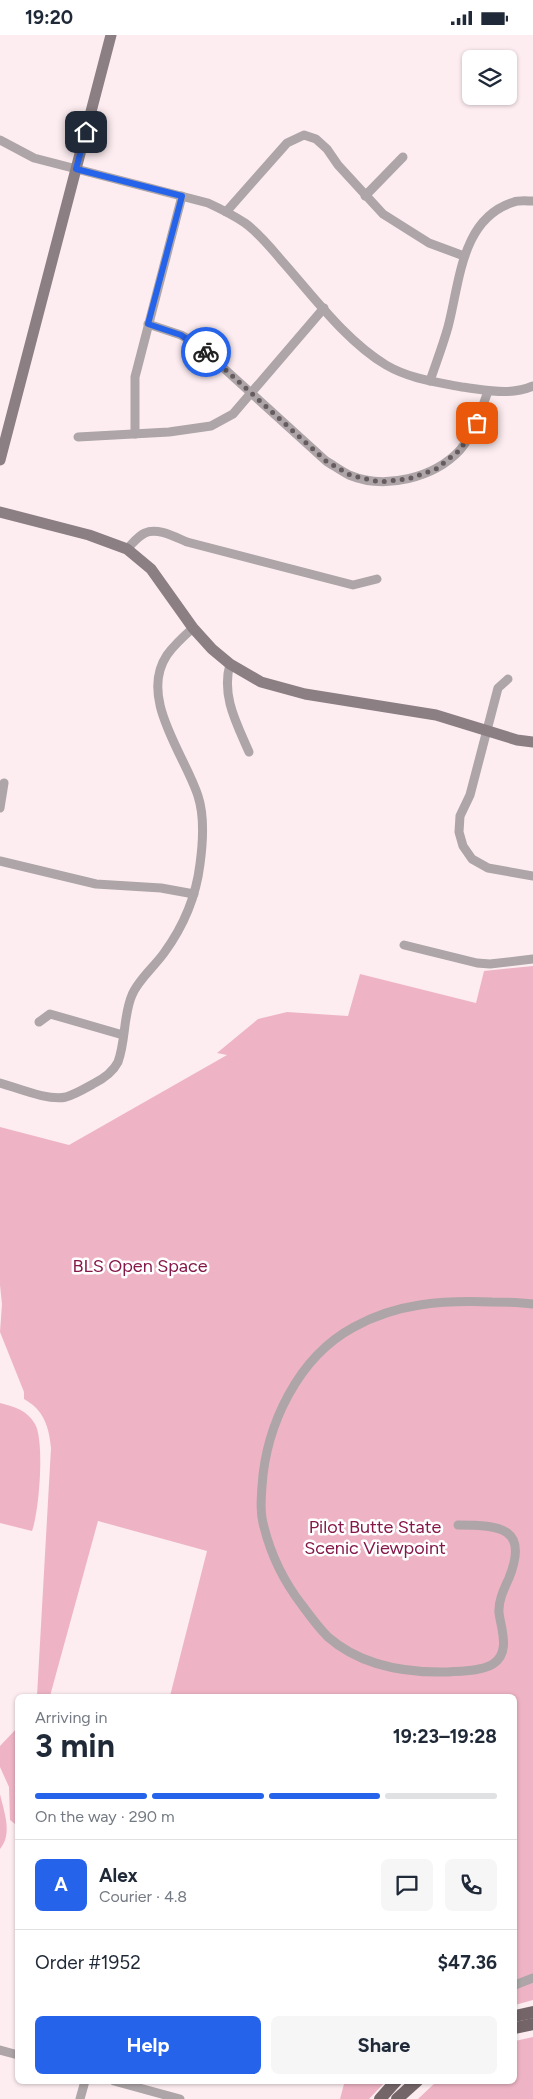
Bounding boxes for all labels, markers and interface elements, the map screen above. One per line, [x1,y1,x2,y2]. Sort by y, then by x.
text: 19:20 [25,6,73,29]
map controls [462,50,517,105]
button: layers [462,50,517,105]
pin [65,111,107,153]
icon: home [72,118,100,146]
courier [181,327,231,377]
icon: bike [192,338,220,366]
pin [456,402,498,444]
icon: bag [463,409,491,437]
park label: BLS Open Space [72,1255,208,1277]
park label: Pilot Butte State Scenic Viewpoint [304,1516,446,1559]
text: Arriving in [35,1708,107,1727]
text: 19:23–19:28 [393,1725,497,1748]
text: 3 min [35,1727,115,1765]
text: On the way · 290 m [35,1807,175,1826]
button: chat [381,1859,433,1911]
button: phone [445,1859,497,1911]
text: Alex [99,1864,138,1887]
text: A [54,1873,68,1896]
text: Courier · 4.8 [99,1887,187,1906]
text: Order #1952 [35,1951,141,1974]
text: $47.36 [438,1951,497,1974]
button: Help [35,2016,261,2074]
button: Share [271,2016,497,2074]

